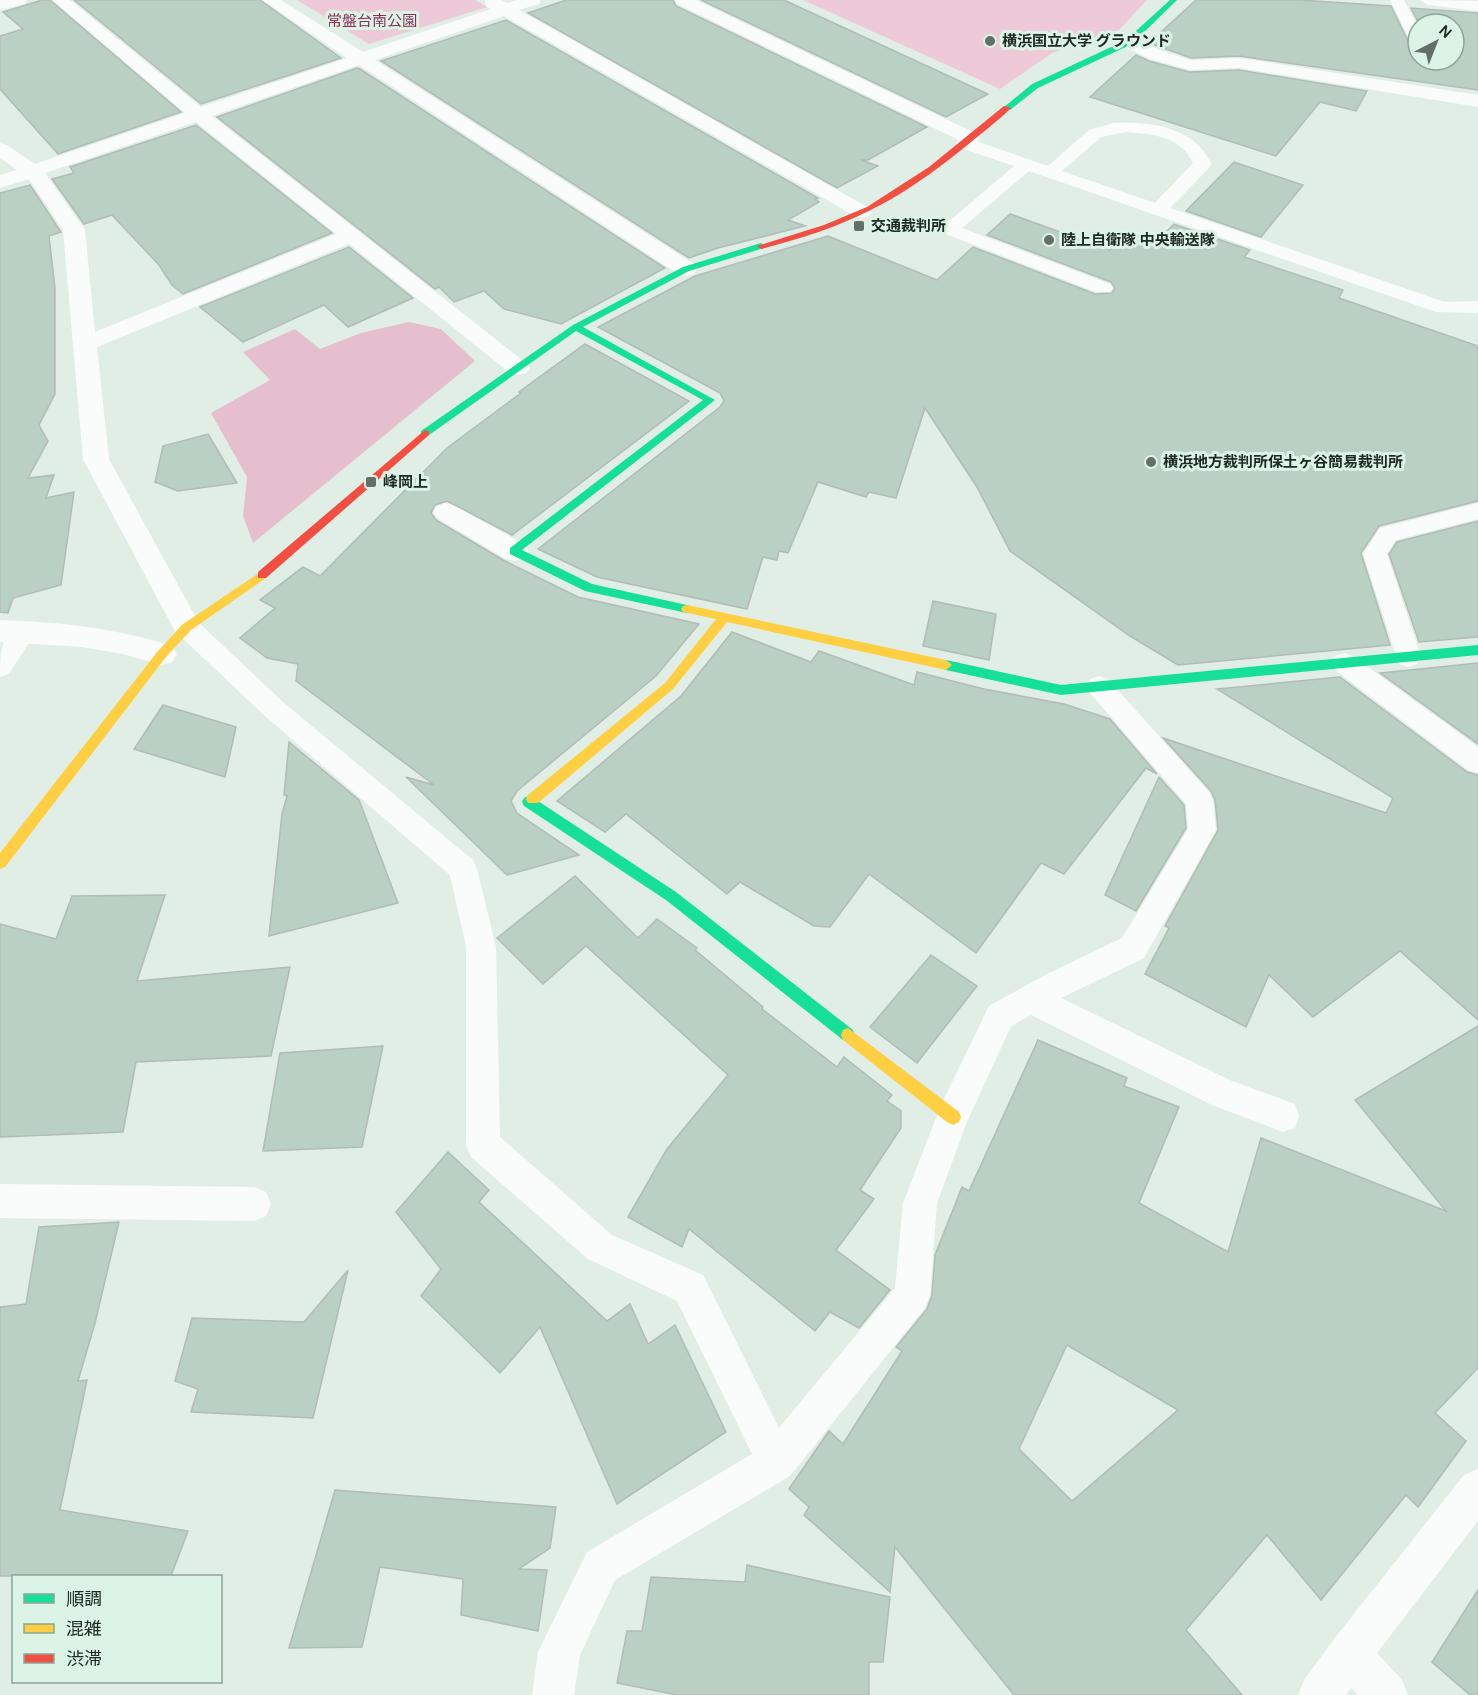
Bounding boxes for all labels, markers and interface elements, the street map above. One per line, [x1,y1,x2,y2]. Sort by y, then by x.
park label: 常盤台南公園 [327,12,417,30]
north arrow [1406,12,1466,72]
text: N [1435,20,1456,42]
place label: 横浜国立大学 グラウンド [1002,32,1171,50]
marker: 横浜国立大学 グラウンド [983,34,997,48]
place label: 交通裁判所 [871,217,946,235]
marker: 交通裁判所 [852,219,866,233]
place label: 陸上自衛隊 中央輸送隊 [1061,231,1215,249]
marker: 陸上自衛隊 中央輸送隊 [1042,233,1056,247]
place label: 横浜地方裁判所保土ヶ谷簡易裁判所 [1163,453,1403,471]
marker: 横浜地方裁判所保土ヶ谷簡易裁判所 [1144,455,1158,469]
place label: 峰岡上 [383,473,428,491]
marker: 峰岡上 [364,475,378,489]
legend [12,1575,222,1683]
text: 順調 [66,1588,102,1610]
text: 混雑 [66,1618,102,1640]
text: 渋滞 [66,1648,102,1670]

